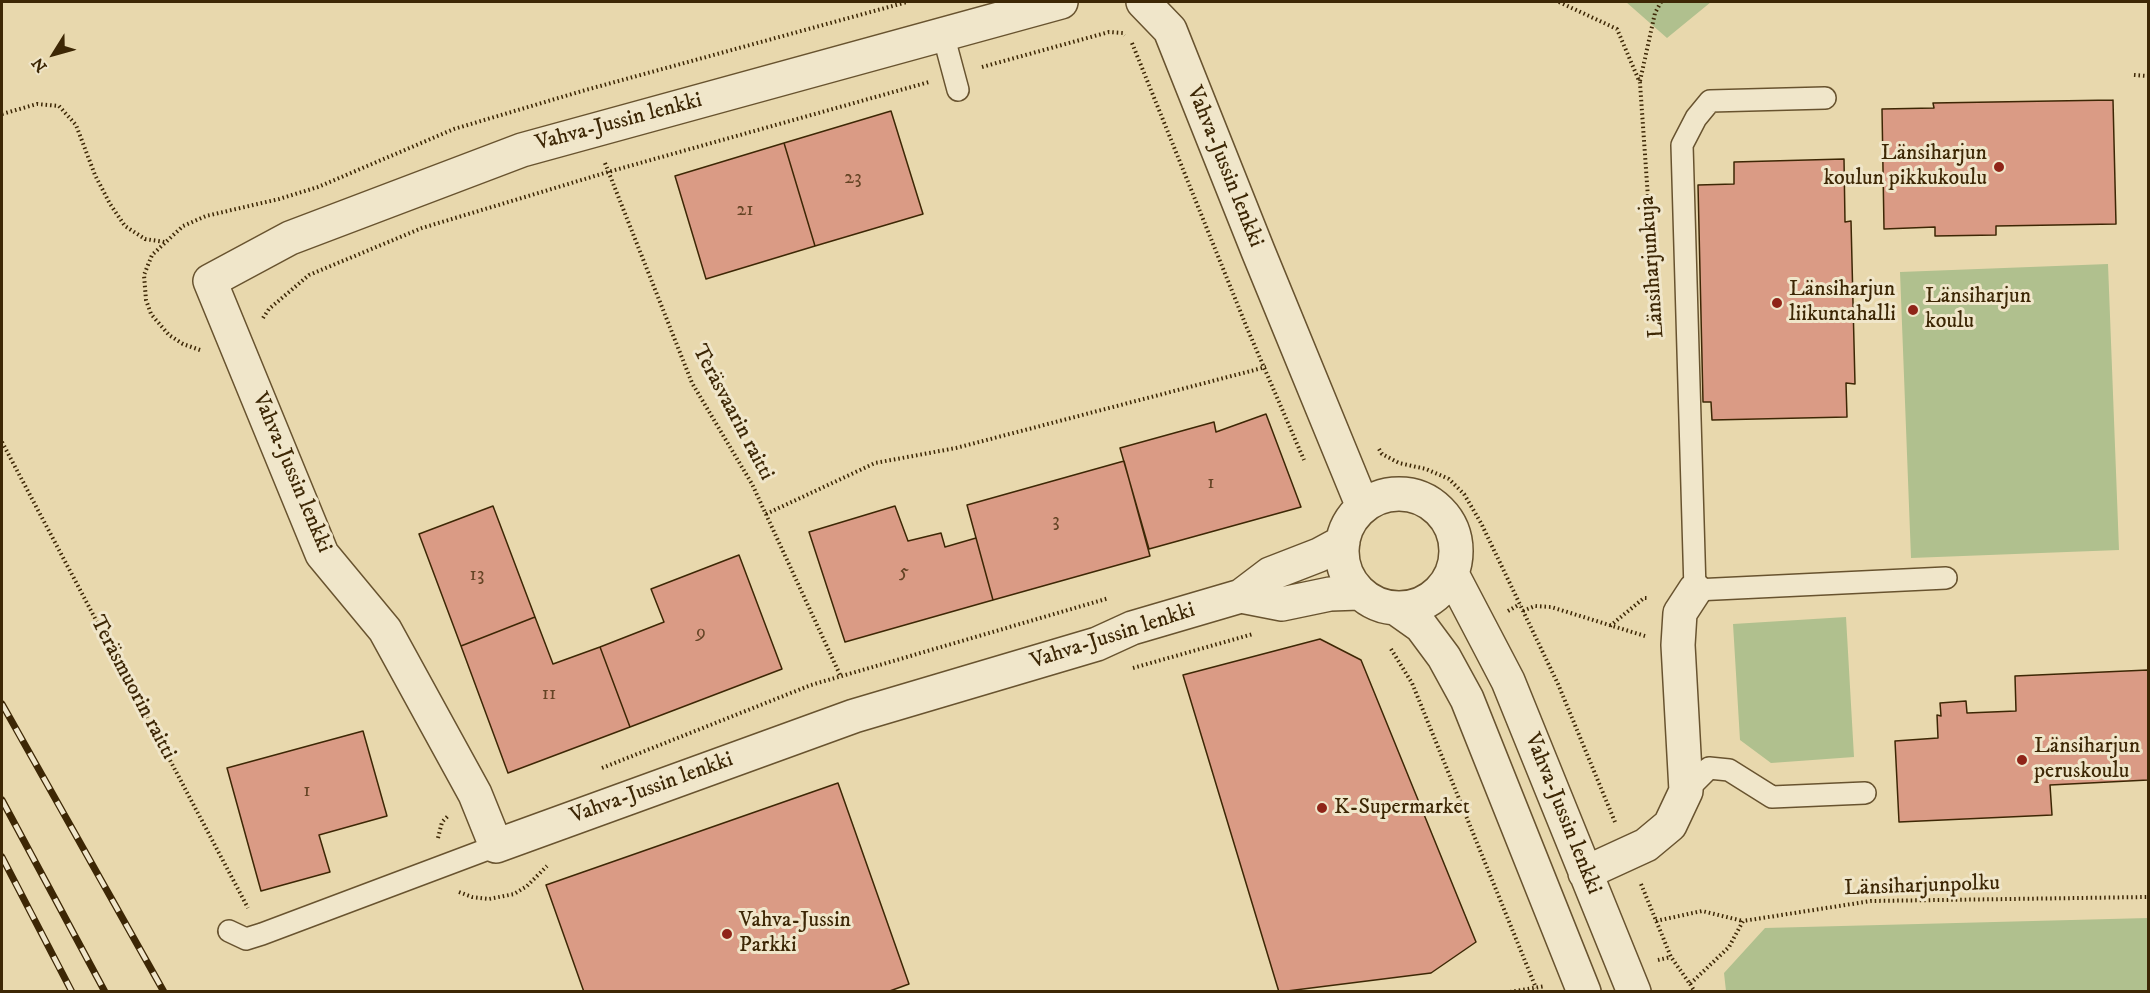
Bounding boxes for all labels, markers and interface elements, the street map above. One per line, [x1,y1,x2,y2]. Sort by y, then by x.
north arrow [24,24,84,84]
text: N [28,54,52,76]
street label: Vahva-Jussin lenkki [1180,83,1268,251]
street label: Vahva-Jussin lenkki [533,88,705,158]
place label: Länsiharjun koulun pikkukoulu [1823,141,1987,192]
marker: Länsiharjun koulun pikkukoulu [1992,160,2006,174]
house number: 23 [844,167,862,191]
street label: Länsiharjunkuja [1635,195,1671,339]
house number: 21 [736,199,754,223]
place label: Länsiharjun liikuntahalli [1789,277,1896,328]
place label: Länsiharjun koulu [1925,284,2031,336]
marker: Länsiharjun liikuntahalli [1770,296,1784,310]
marker: Länsiharjun koulu [1906,303,1920,317]
street label: Teräsvaarin raitti [685,341,779,485]
street label: Vahva-Jussin lenkki [245,389,337,557]
house number: 1 [1207,472,1215,496]
house number: 3 [1052,510,1060,534]
house number: 5 [899,561,909,585]
house number: 13 [470,564,484,588]
street label: Vahva-Jussin lenkki [1027,598,1199,676]
street label: Teräsmuorin raitti [83,612,181,764]
house number: 9 [696,622,706,646]
house number: 11 [542,683,556,707]
street label: Vahva-Jussin lenkki [1518,730,1606,898]
place label: Länsiharjun peruskoulu [2034,734,2140,786]
street label: Vahva-Jussin lenkki [567,747,737,831]
marker: Länsiharjun peruskoulu [2015,753,2029,767]
house number: 1 [303,780,311,804]
place label: K-Supermarket [1334,795,1470,821]
marker: K-Supermarket [1315,801,1329,815]
street label: Länsiharjunpolku [1844,871,2000,903]
place label: Vahva-Jussin Parkki [739,908,851,960]
marker: Vahva-Jussin Parkki [720,927,734,941]

